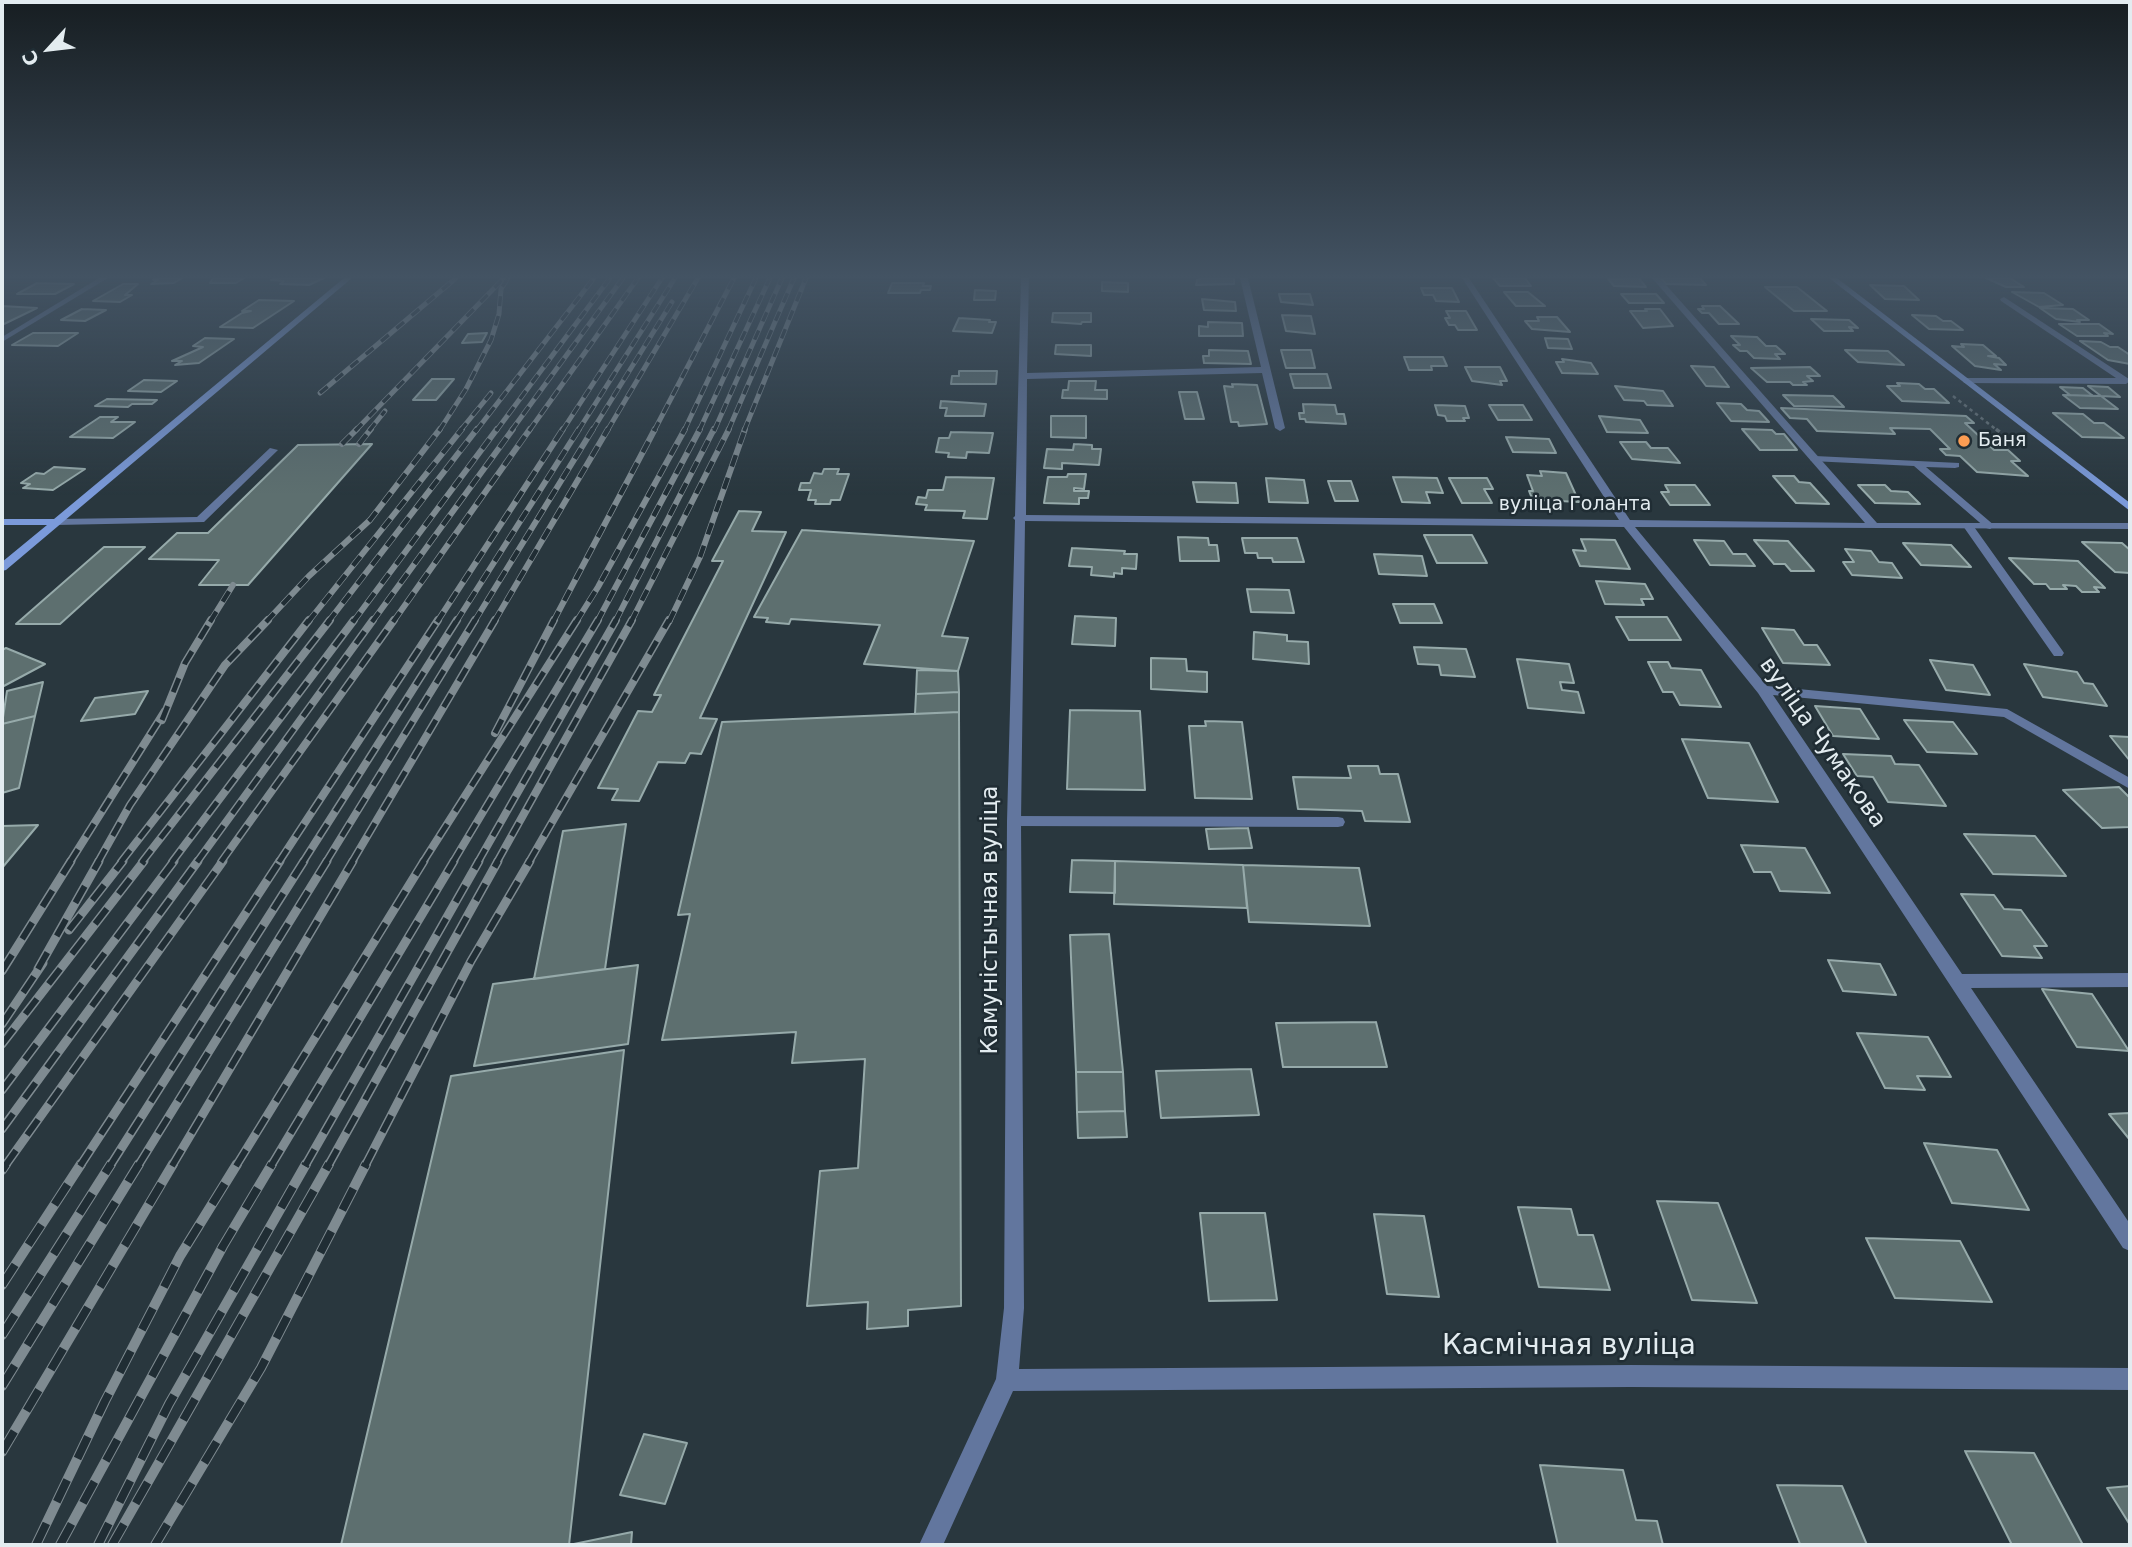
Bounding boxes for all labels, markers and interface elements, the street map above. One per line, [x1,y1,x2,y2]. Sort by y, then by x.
north arrow [14,14,84,84]
text: С [17,47,43,70]
place label: Баня [1978,430,2027,452]
marker: Баня [1956,433,1972,449]
street label: вуліца Голанта [1499,494,1651,516]
street label: вуліца Чумакова [1753,652,1891,834]
street label: Камуністычная вуліца [977,786,1005,1054]
street label: Касмічная вуліца [1442,1330,1696,1364]

